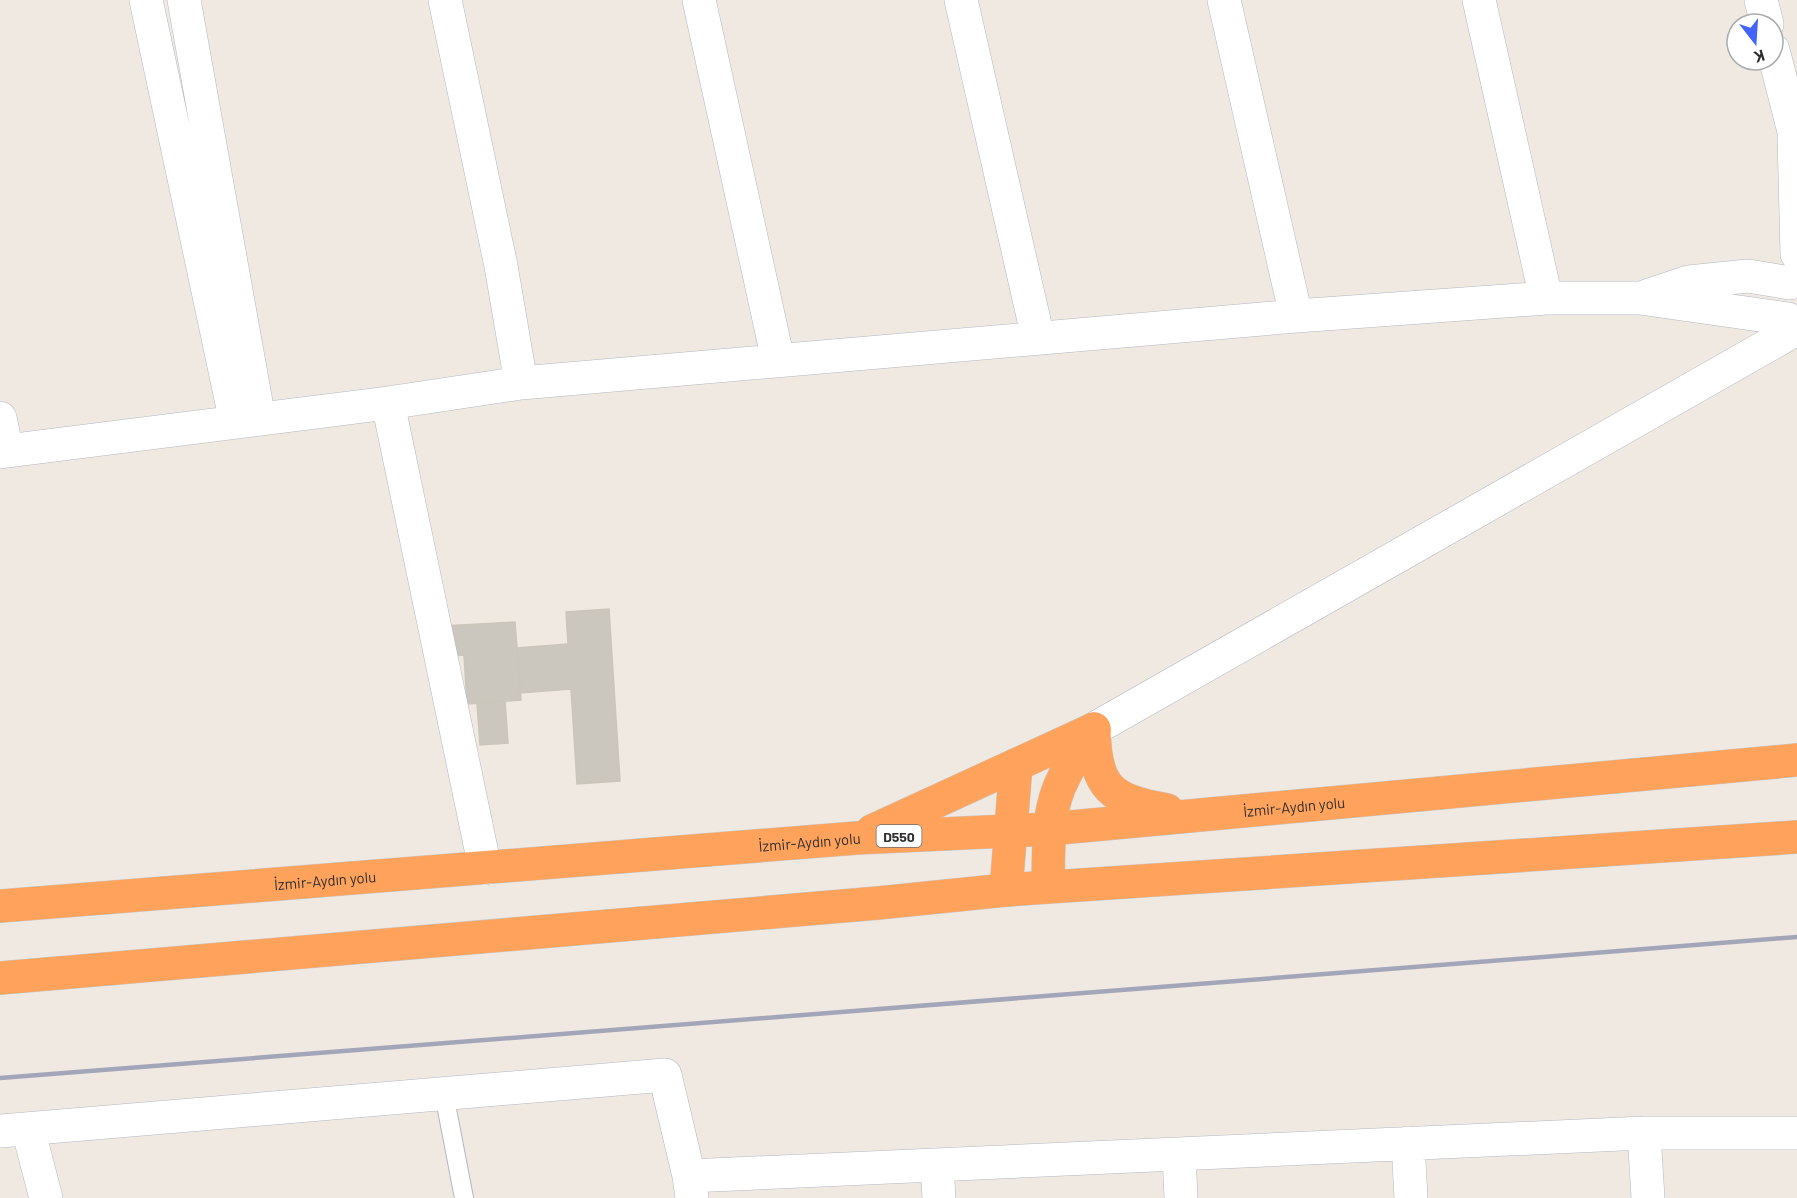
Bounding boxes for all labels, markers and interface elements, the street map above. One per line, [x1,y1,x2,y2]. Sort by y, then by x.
north arrow [1725,12,1785,72]
text: K [1752,46,1767,67]
street label: İzmir-Aydın yolu [1242,793,1346,820]
road number: D550 [876,825,922,847]
street label: İzmir-Aydın yolu [758,829,861,855]
street label: İzmir-Aydın yolu [273,867,377,893]

